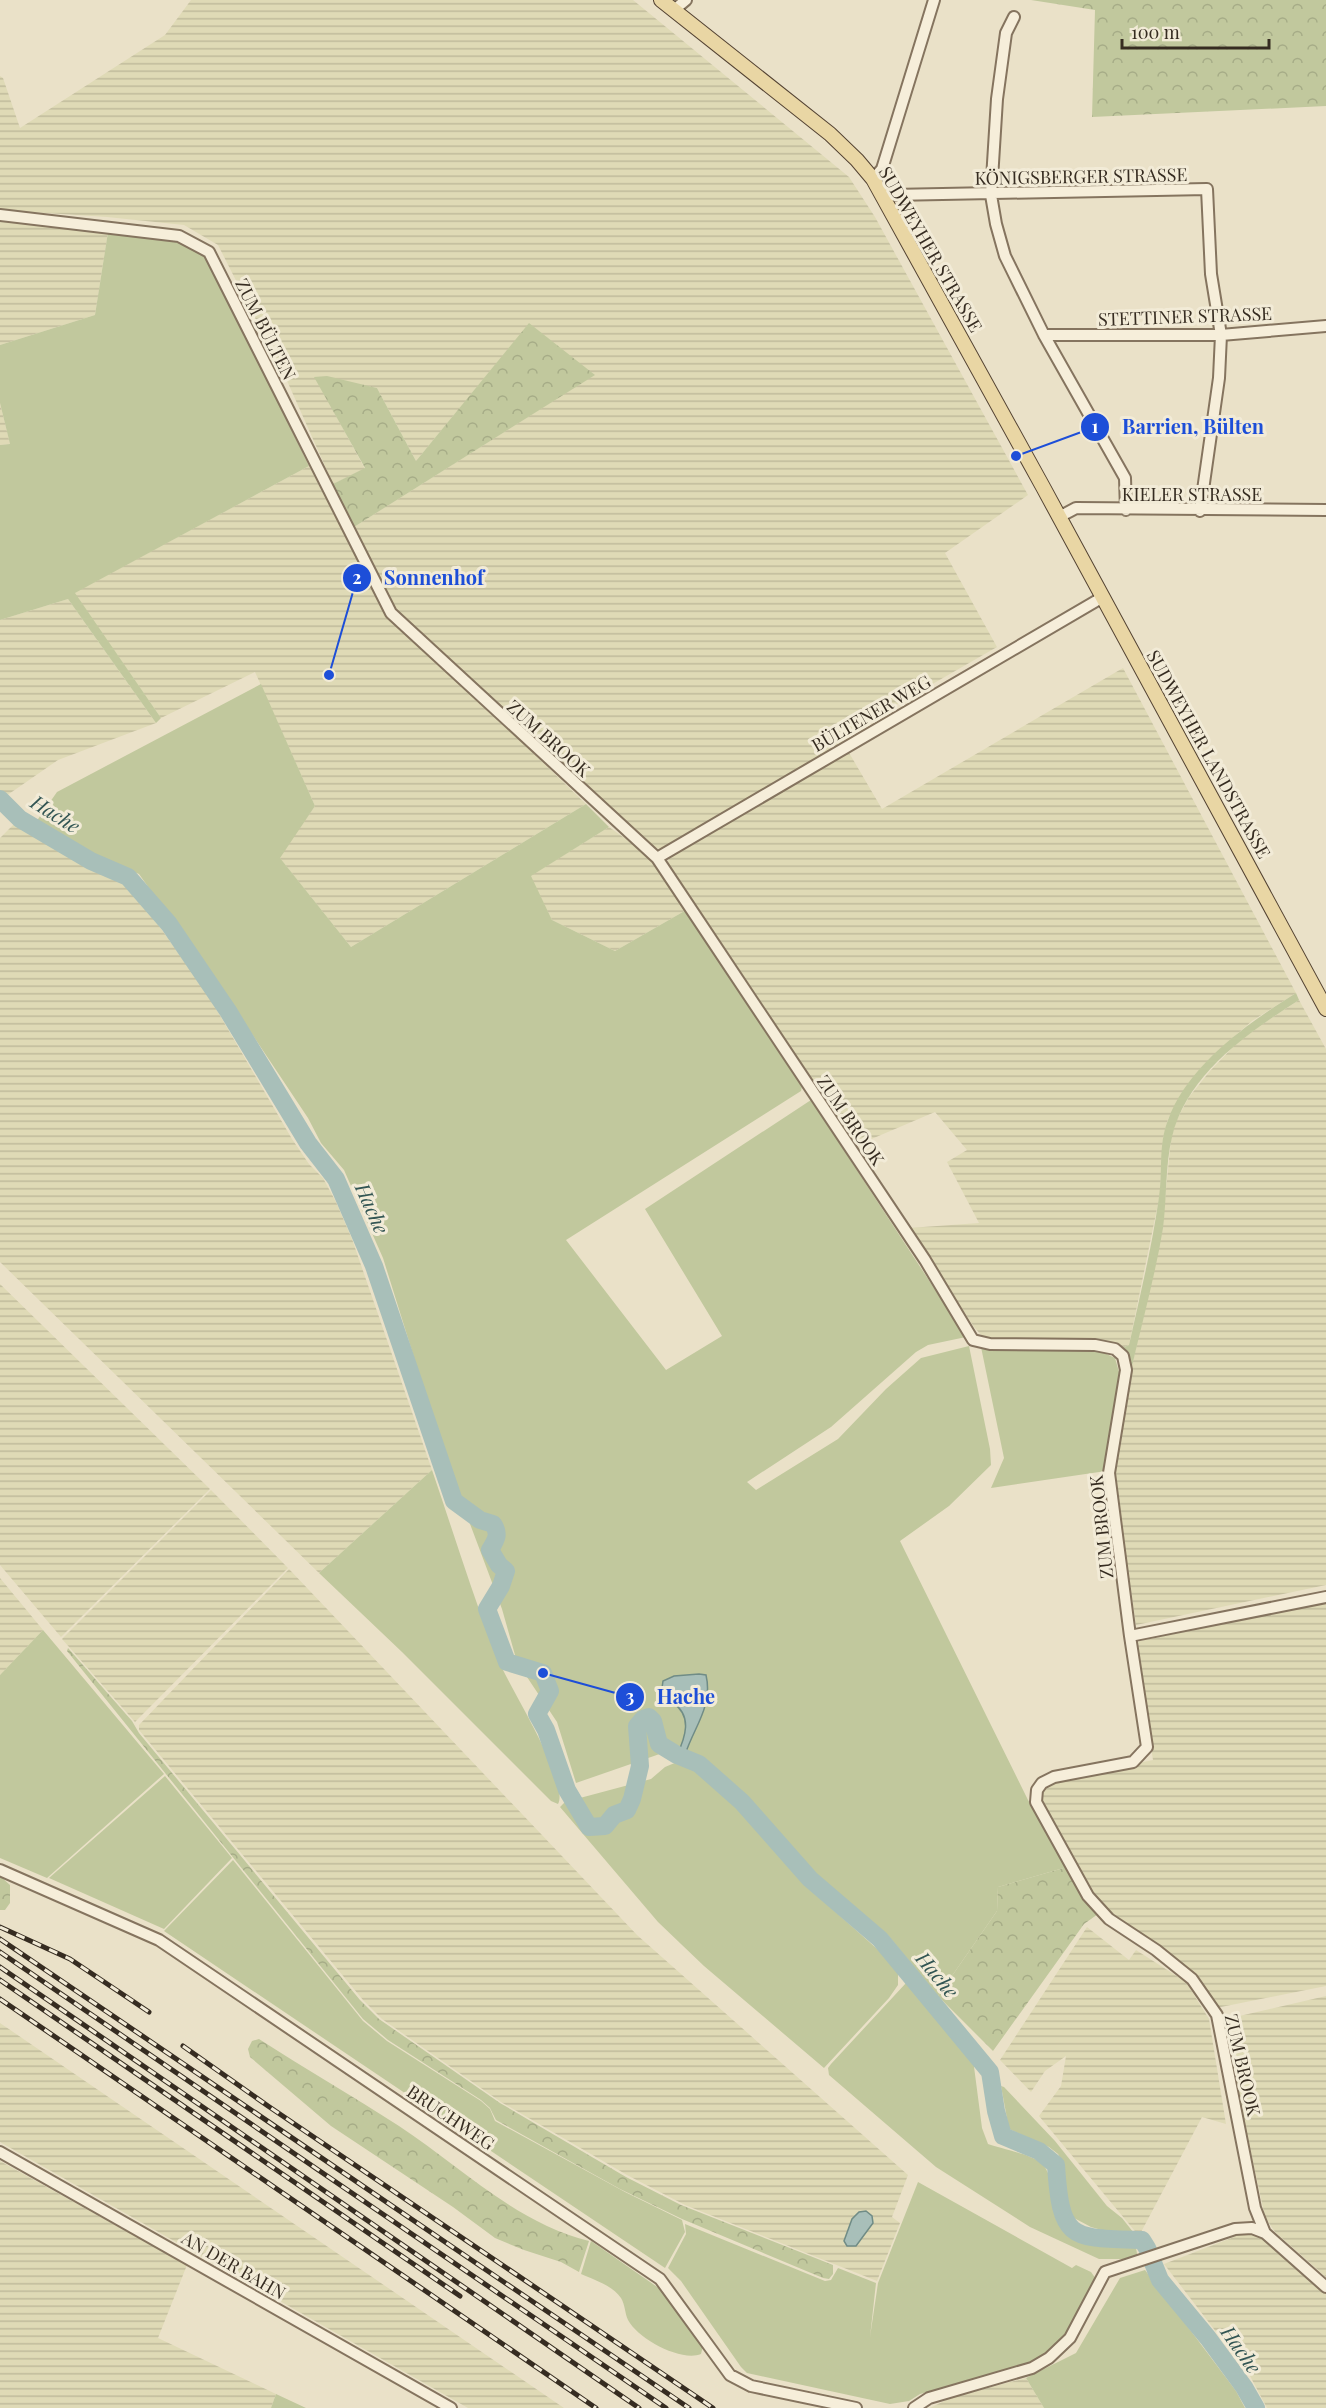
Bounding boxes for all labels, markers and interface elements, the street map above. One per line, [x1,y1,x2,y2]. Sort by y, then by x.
scale bar [1122,12,1269,50]
text: 100 m [1131,20,1180,44]
street label: SUDWEYHER STRASSE [874,162,988,336]
street label: KÖNIGSBERGER STRASSE [974,162,1188,190]
street label: ZUM BÜLTEN [230,274,302,384]
street label: STETTINER STRASSE [1098,301,1273,331]
callout: Barrien, Bülten [1080,408,1276,446]
text: Barrien, Bülten [1122,412,1265,439]
text: 1 [1092,414,1099,438]
street label: KIELER STRASSE [1122,482,1262,506]
callout: Sonnenhof [342,559,497,597]
text: Sonnenhof [384,563,486,590]
text: 2 [352,565,362,589]
street label: SUDWEYHER LANDSTRASSE [1142,646,1276,863]
street label: BÜLTENER WEG [807,669,935,757]
street label: ZUM BROOK [502,694,596,782]
water label: Hache [26,787,86,839]
street label: ZUM BROOK [812,1070,890,1170]
water label: Hache [349,1177,396,1238]
street label: ZUM BROOK [1084,1474,1118,1580]
callout: Hache [615,1678,728,1716]
text: Hache [657,1682,715,1709]
text: 3 [626,1684,635,1708]
water label: Hache [910,1944,966,2003]
street label: ZUM BROOK [1220,2012,1266,2119]
street label: BRUCHWEG [403,2079,500,2155]
street label: AN DER BAHN [177,2225,291,2305]
water label: Hache [1215,2319,1268,2379]

